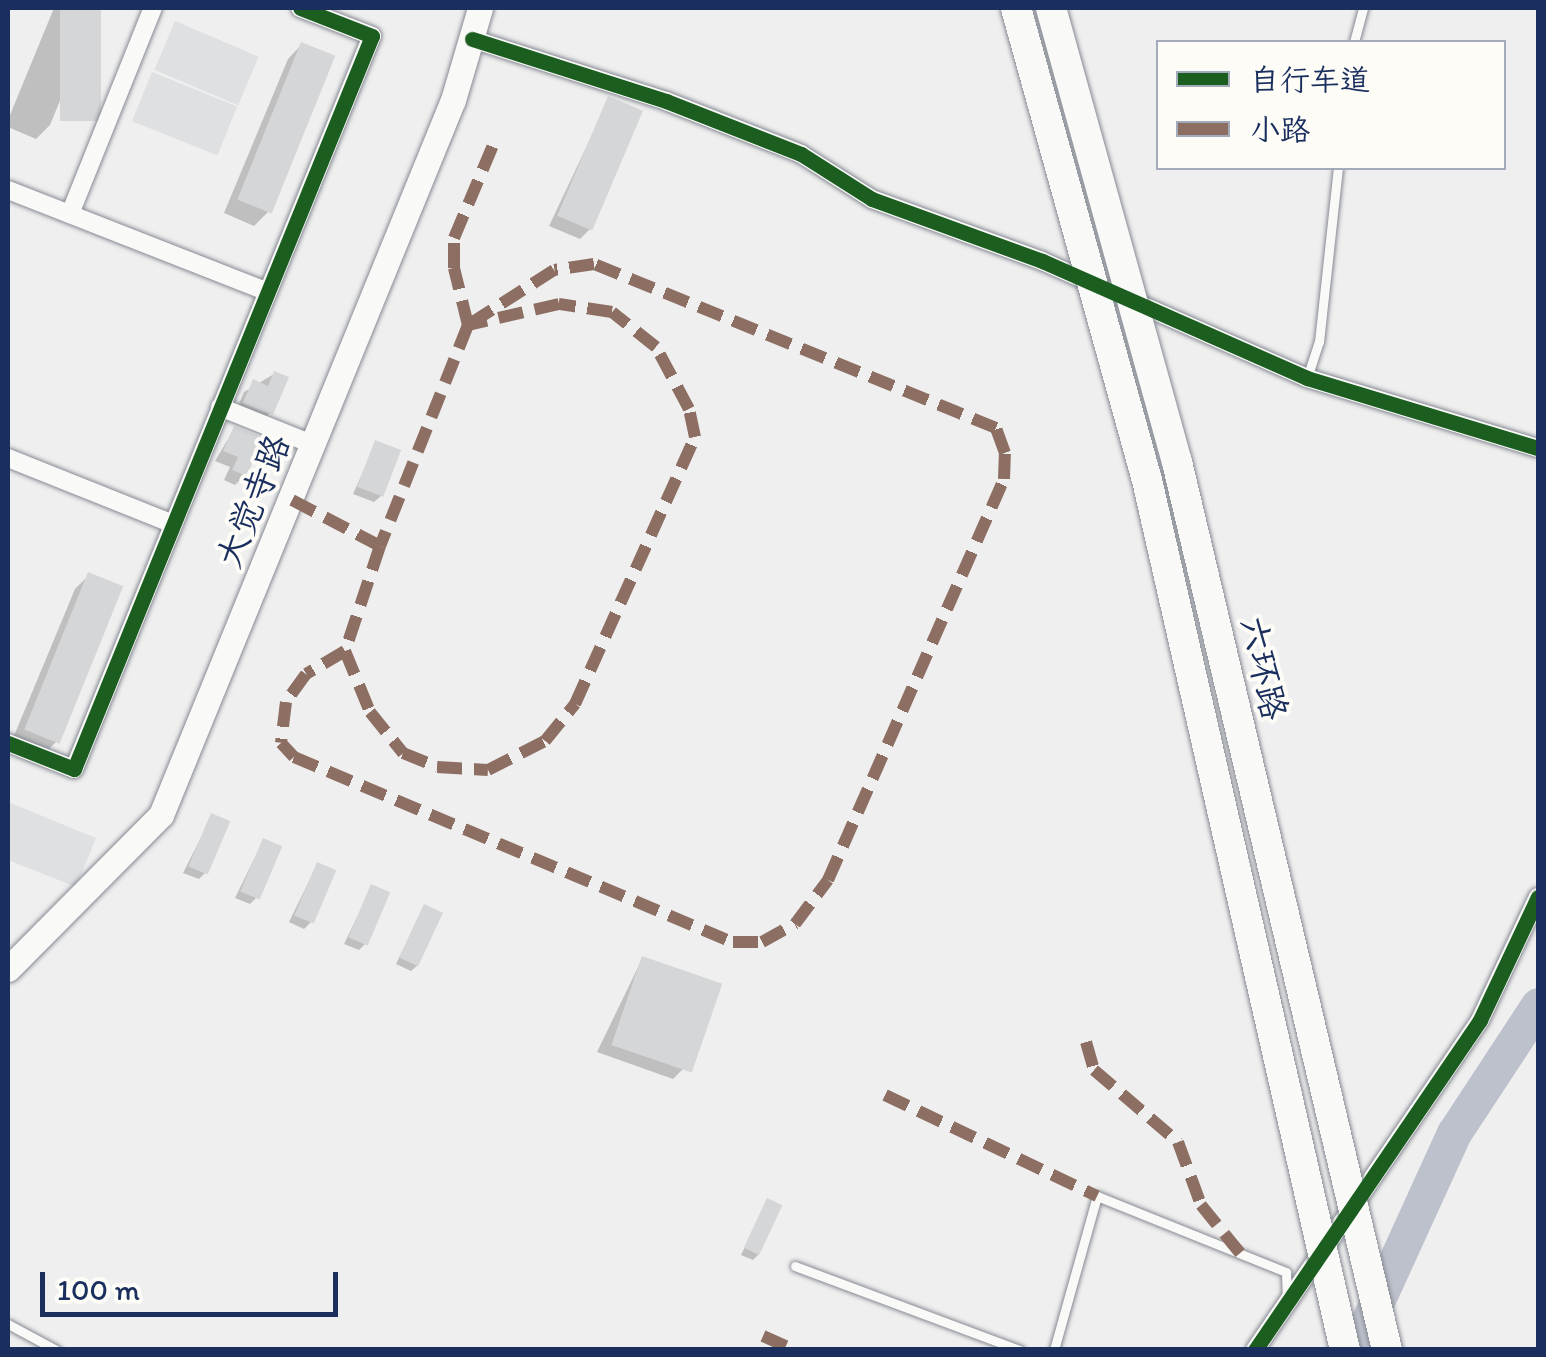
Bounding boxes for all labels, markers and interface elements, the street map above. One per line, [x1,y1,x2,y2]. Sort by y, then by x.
legend [1156,40,1506,170]
text: 自行车道 [1250,61,1370,98]
text: 小路 [1250,111,1310,148]
street label: 大觉寺路 [207,428,299,574]
street label: 六环路 [1232,612,1296,724]
scale bar [45,1252,342,1314]
text: 100 m [57,1271,140,1308]

